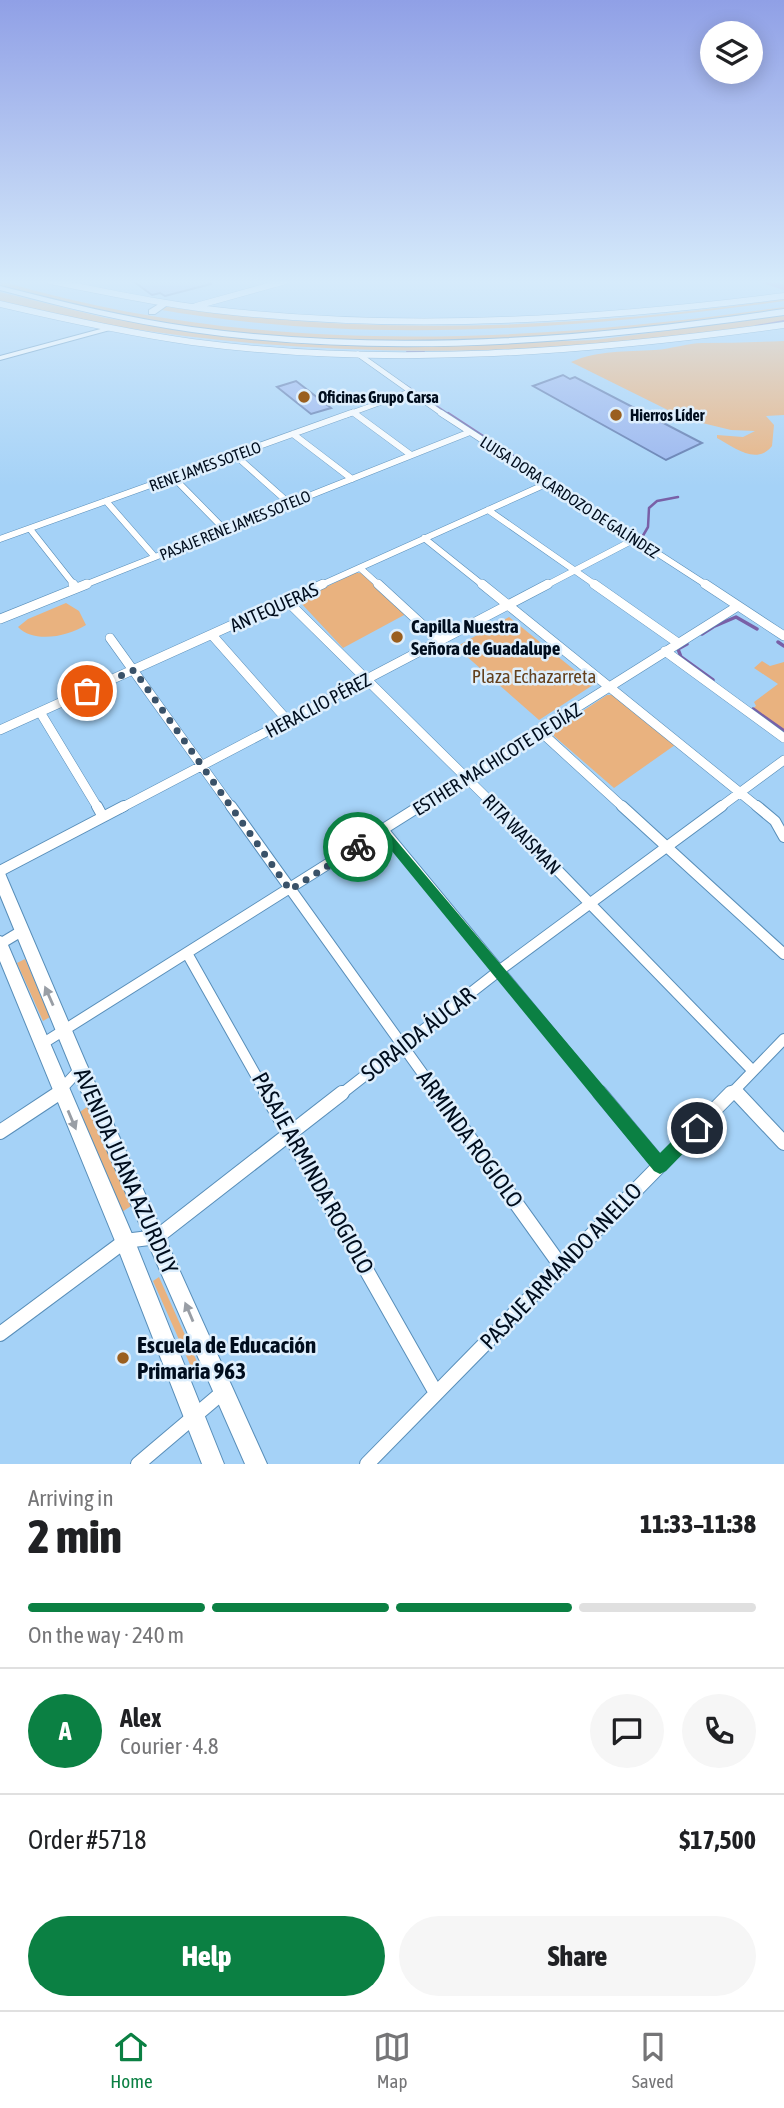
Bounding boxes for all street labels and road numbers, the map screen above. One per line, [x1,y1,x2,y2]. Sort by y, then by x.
street label: LUISA DORA CARDOZO DE GALÍNDEZ [477,432,663,562]
street label: RENE JAMES SOTELO [147,437,263,495]
street label: PASAJE RENE JAMES SOTELO [157,486,313,564]
street label: ANTEQUERAS [227,578,321,636]
street label: HERACLIO PÉREZ [262,668,375,742]
street label: ESTHER MACHICOTE DE DÍAZ [409,698,586,820]
street label: RITA WAISMAN [478,789,566,879]
street label: SORAIDA ÁUCAR [356,981,480,1086]
street label: AVENIDA JUANA AZURDUY [69,1064,183,1278]
street label: ARMINDA ROGIOLO [412,1065,528,1213]
street label: PASAJE ARMINDA ROGIOLO [247,1068,379,1278]
street label: PASAJE ARMANDO ANELLO [475,1178,647,1354]

